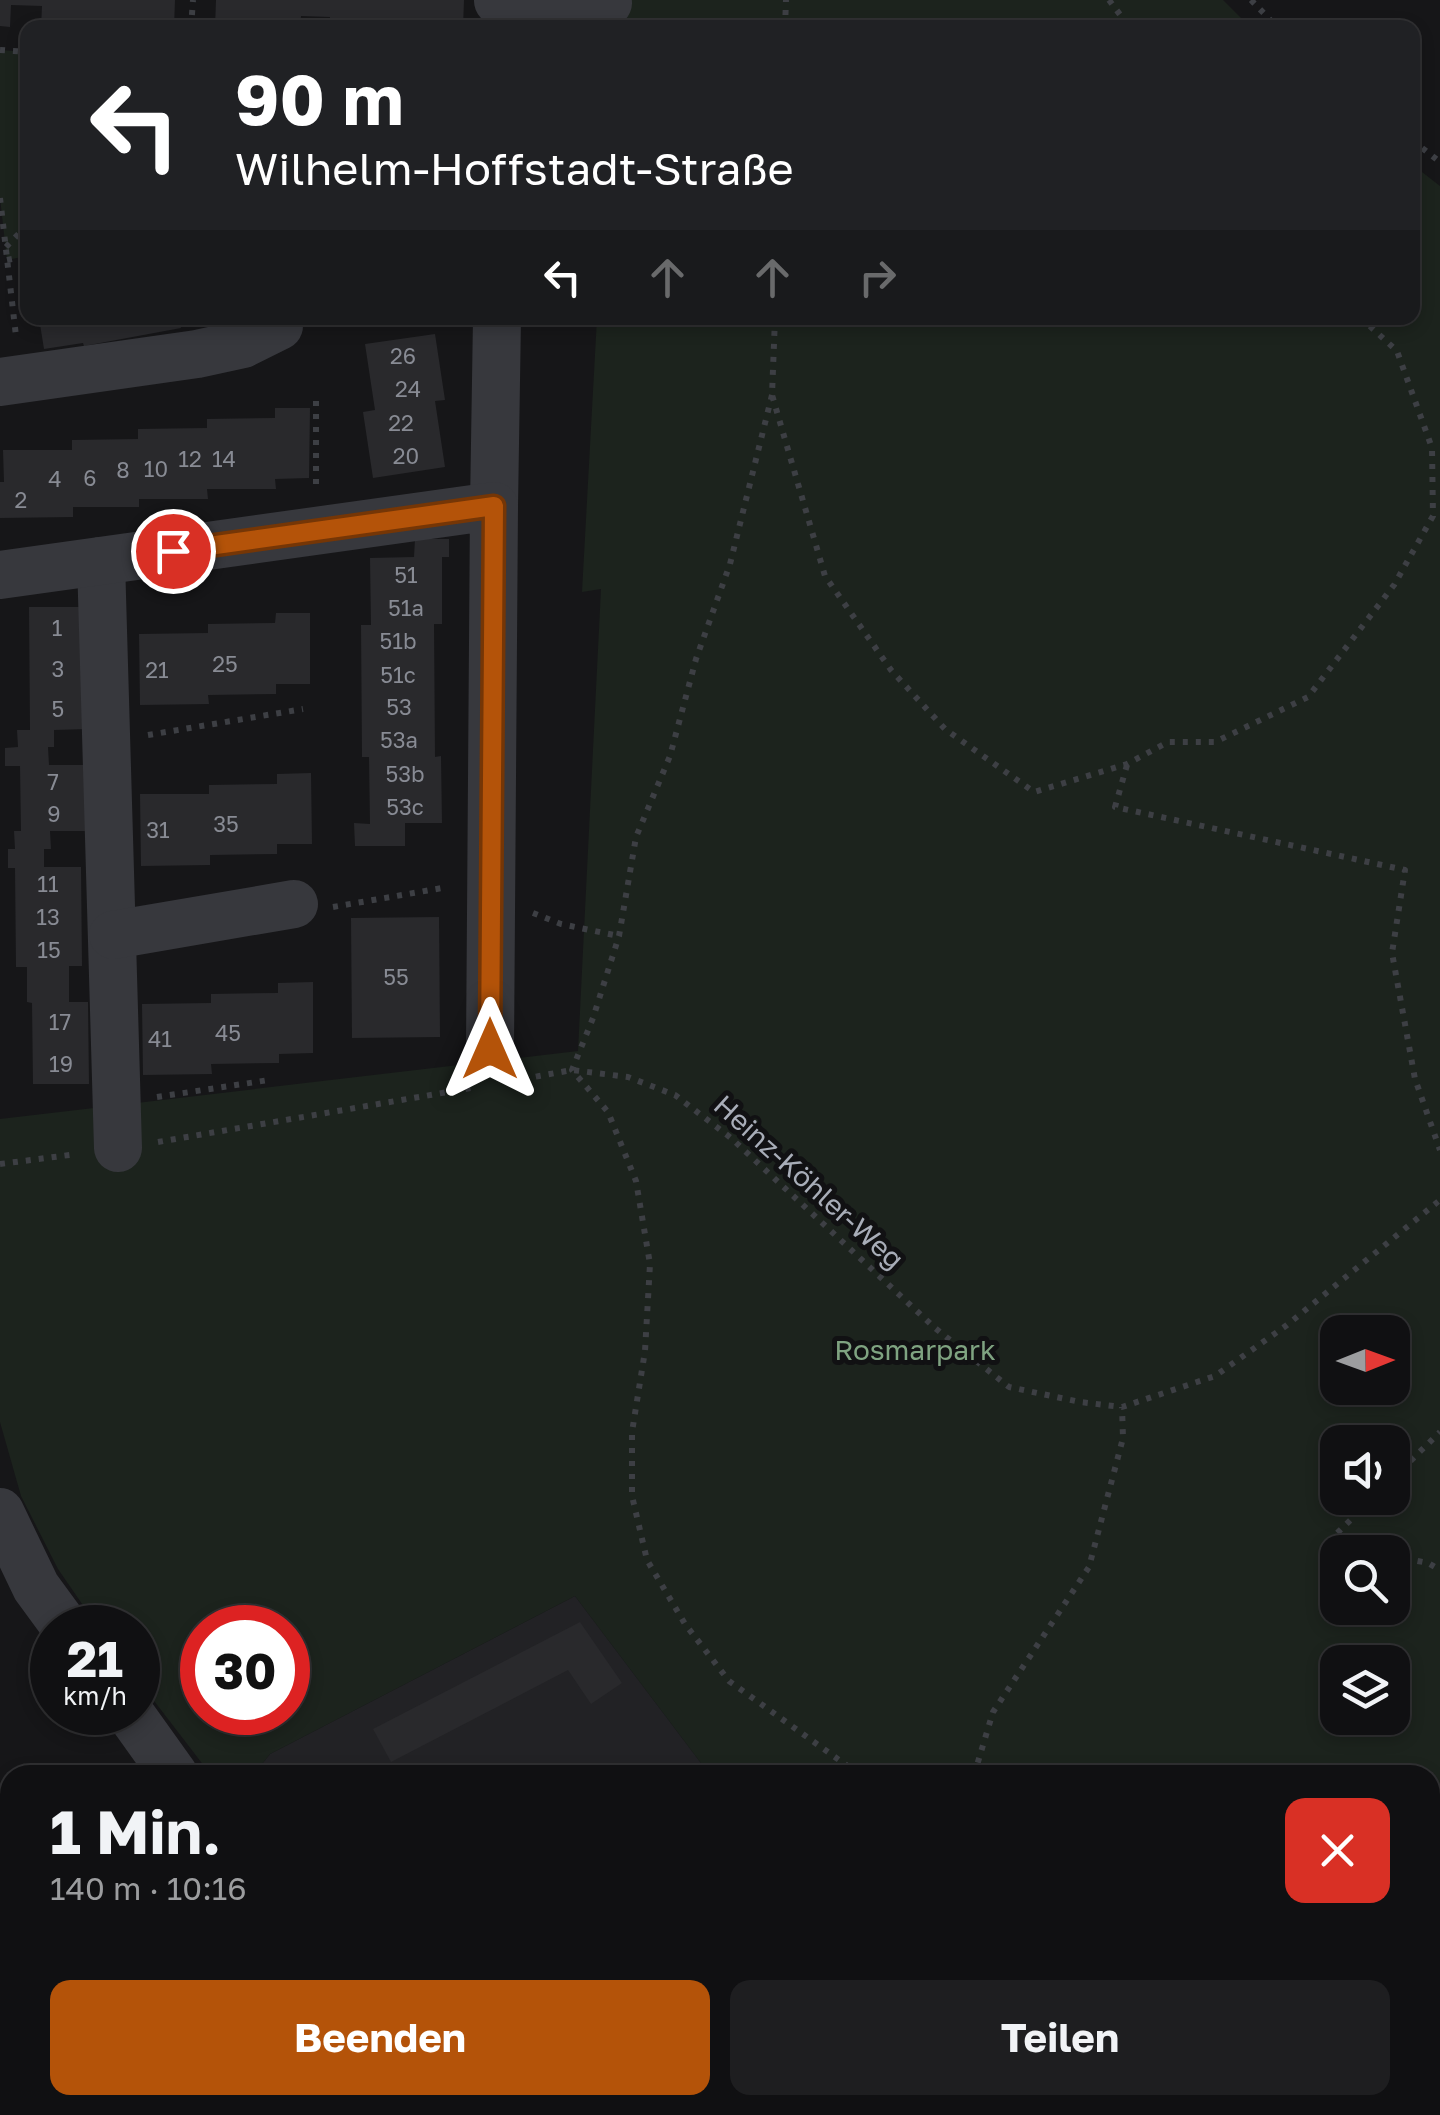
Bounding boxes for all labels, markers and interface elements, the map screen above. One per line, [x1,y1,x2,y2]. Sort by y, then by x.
text: 90 m [235,56,404,140]
icon: left [70,60,200,190]
text: Wilhelm-Hoffstadt-Straße [235,141,794,195]
icon: left [535,250,590,305]
icon: ahead [640,250,695,305]
icon: ahead [745,250,800,305]
icon: right [850,250,905,305]
house number: 26 [390,342,416,369]
house number: 24 [395,375,421,402]
house number: 22 [388,409,414,436]
house number: 20 [393,442,419,469]
house number: 12 [178,445,202,472]
house number: 14 [212,445,236,472]
house number: 10 [144,455,168,482]
house number: 8 [116,456,130,483]
house number: 6 [83,464,97,491]
house number: 4 [48,465,62,492]
house number: 2 [15,486,27,513]
pin [131,509,216,594]
icon: arrive [146,524,201,579]
house number: 51 [394,561,418,588]
house number: 51a [388,594,424,621]
house number: 1 [52,614,63,641]
house number: 51b [380,627,416,654]
house number: 25 [212,650,238,677]
house number: 3 [52,655,64,682]
house number: 21 [145,656,169,683]
house number: 51c [380,661,416,688]
house number: 53 [386,693,412,720]
house number: 5 [52,695,64,722]
house number: 53a [380,726,418,753]
house number: 53b [385,760,425,787]
house number: 7 [47,768,59,795]
house number: 53c [386,793,424,820]
house number: 9 [47,800,61,827]
house number: 35 [213,810,239,837]
house number: 31 [146,816,170,843]
house number: 11 [37,870,59,897]
house number: 13 [36,903,60,930]
house number: 15 [37,936,61,963]
house number: 55 [383,963,409,990]
position arrow [438,997,542,1101]
house number: 17 [49,1008,71,1035]
house number: 45 [215,1019,241,1046]
house number: 41 [148,1025,172,1052]
house number: 19 [49,1050,73,1077]
street label: Heinz-Köhler-Weg [708,1088,911,1275]
north arrow [1320,1315,1410,1405]
map controls [1320,1315,1410,1735]
park label: Rosmarpark [834,1333,996,1366]
button: sound [1320,1425,1410,1515]
button: search [1320,1535,1410,1625]
speed limit sign: 30 [180,1605,310,1735]
text: 21 [67,1628,123,1688]
button: layers [1320,1645,1410,1735]
text: km/h [63,1680,127,1711]
text: 1 Min. [50,1795,221,1867]
button: close [1285,1798,1390,1903]
text: 140 m · 10:16 [50,1869,247,1907]
button: Beenden [50,1980,710,2095]
button: Teilen [730,1980,1390,2095]

